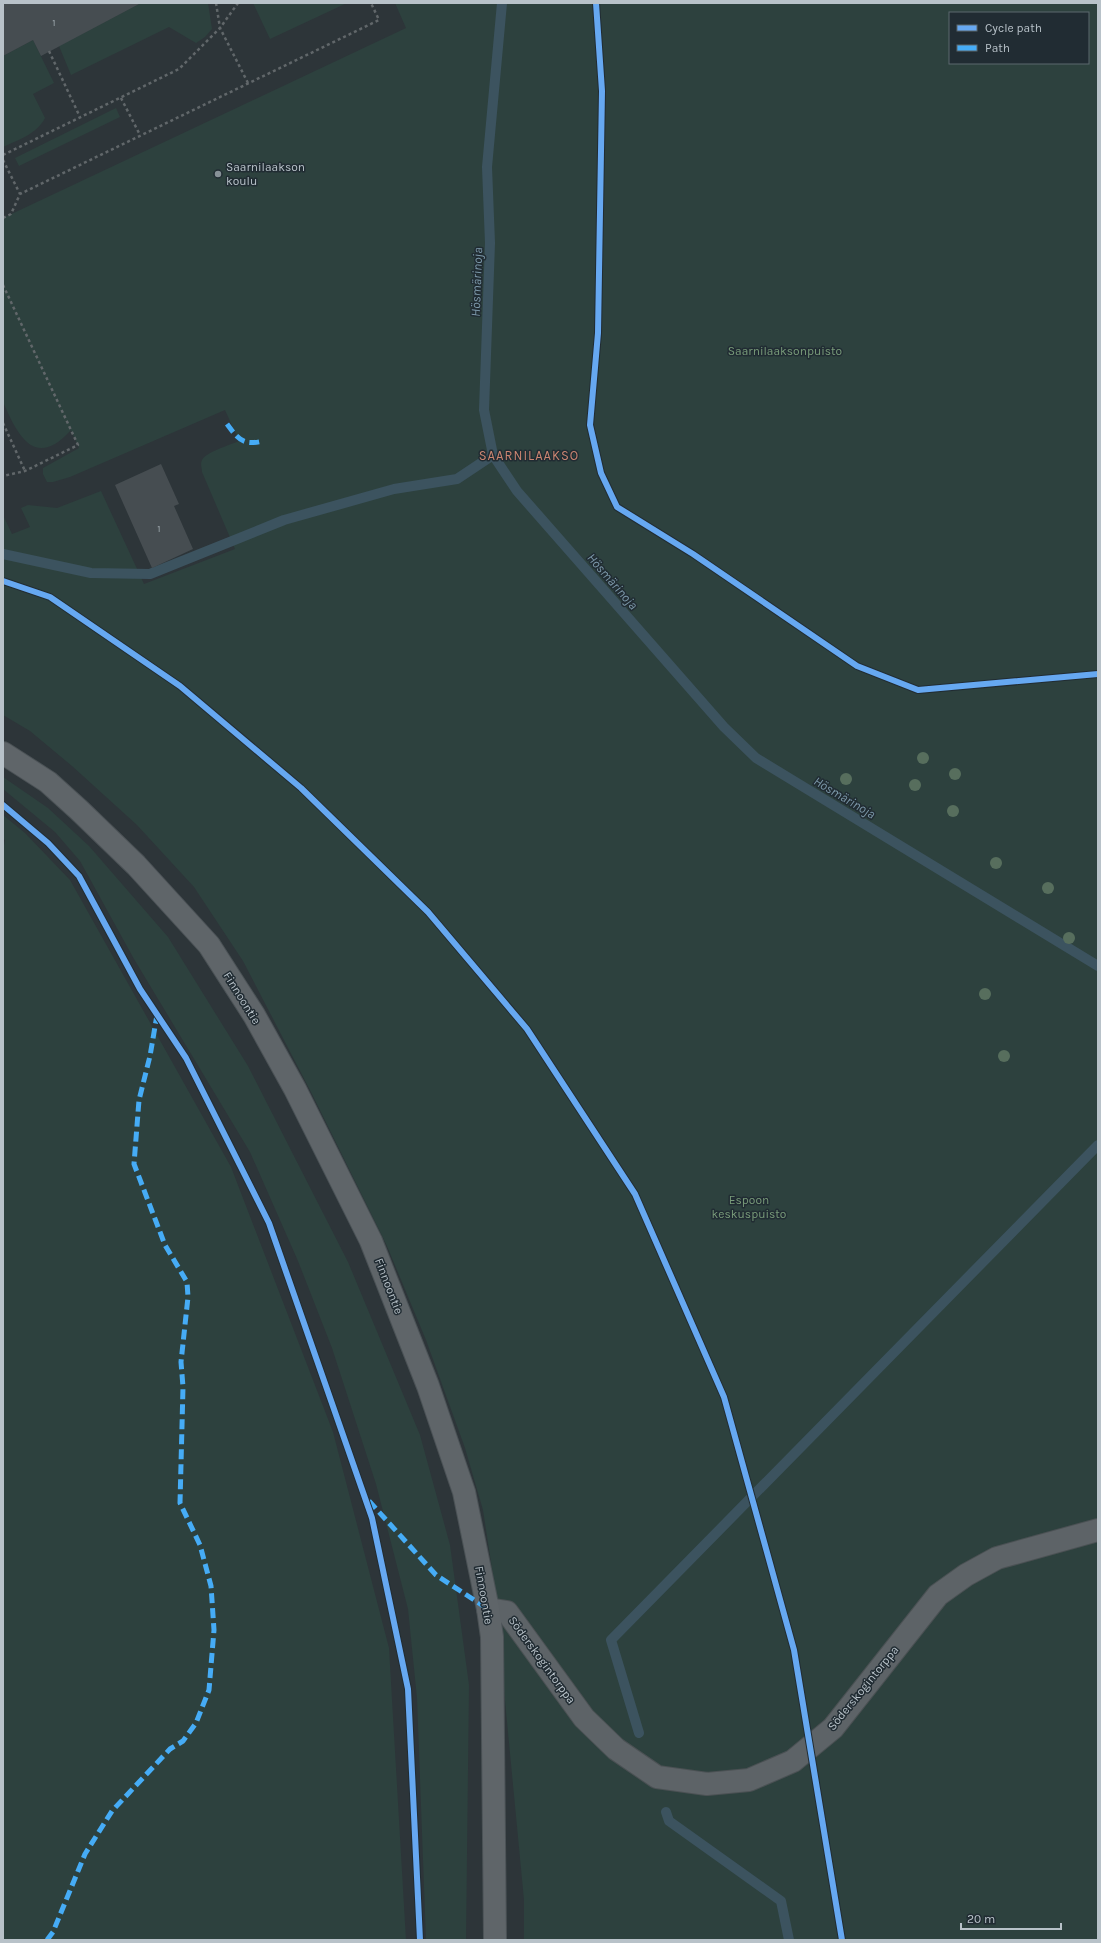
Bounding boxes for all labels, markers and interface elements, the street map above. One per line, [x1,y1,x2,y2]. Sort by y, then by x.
legend [949,12,1089,64]
house number: 1 [52,17,56,29]
text: Cycle path [985,21,1042,35]
text: Path [985,41,1010,55]
place label: Saarnilaakson koulu [226,160,305,188]
marker: Saarnilaakson koulu [213,169,223,179]
water label: Hösmärinoja [468,247,485,317]
park label: Saarnilaaksonpuisto [728,344,842,358]
district label: SAARNILAAKSO [479,448,579,463]
house number: 1 [157,523,161,535]
water label: Hösmärinoja [584,550,641,613]
water label: Hösmärinoja [811,773,879,822]
street label: Finnoontie [220,969,264,1027]
park label: Espoon keskuspuisto [712,1193,786,1221]
street label: Finnoontie [372,1256,406,1316]
street label: Finnoontie [472,1565,496,1625]
street label: Söderskogintorppa [506,1614,578,1706]
street label: Söderskogintorppa [825,1643,901,1733]
scale bar [961,1905,1061,1931]
text: 20 m [967,1912,995,1926]

